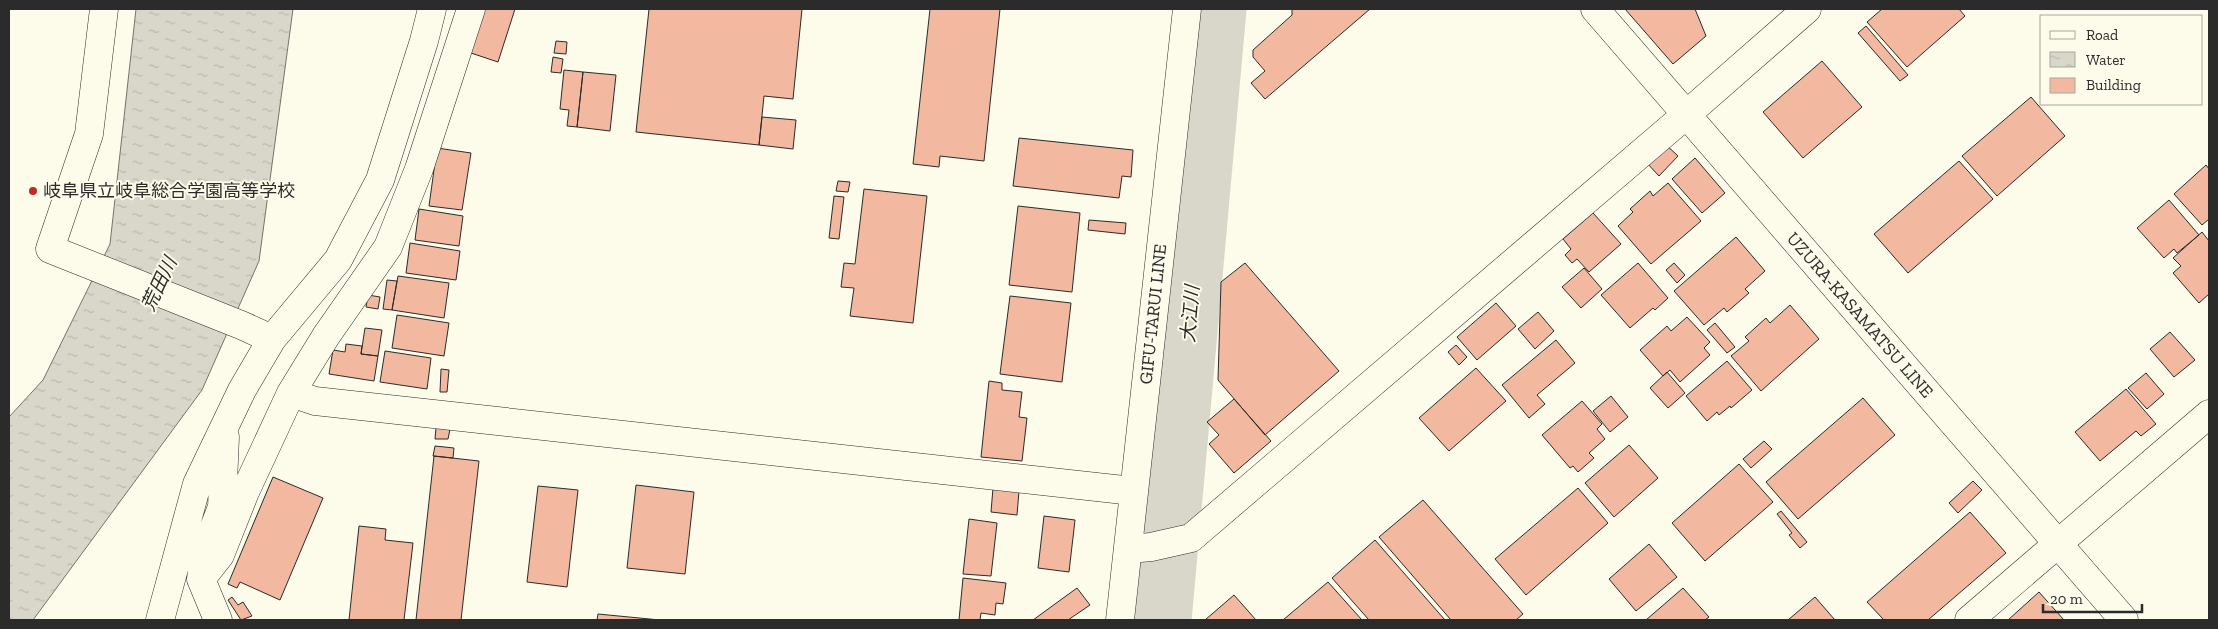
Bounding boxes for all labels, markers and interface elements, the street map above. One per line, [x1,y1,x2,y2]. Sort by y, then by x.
legend [2040,15,2203,105]
text: Road [2086,26,2119,44]
text: Water [2086,51,2126,69]
text: Building [2086,76,2141,94]
place label: 岐阜県立岐阜総合学園高等学校 [43,180,295,202]
marker: 岐阜県立岐阜総合学園高等学校 [27,185,39,197]
street label: UZURA-KASAMATSU LINE [1782,228,1938,402]
street label: GIFU-TARUI LINE [1135,243,1171,385]
water label: 荒田川 [137,252,182,315]
water label: 大江川 [1176,283,1204,343]
scale bar [2043,582,2142,614]
text: 20 m [2050,590,2083,608]

